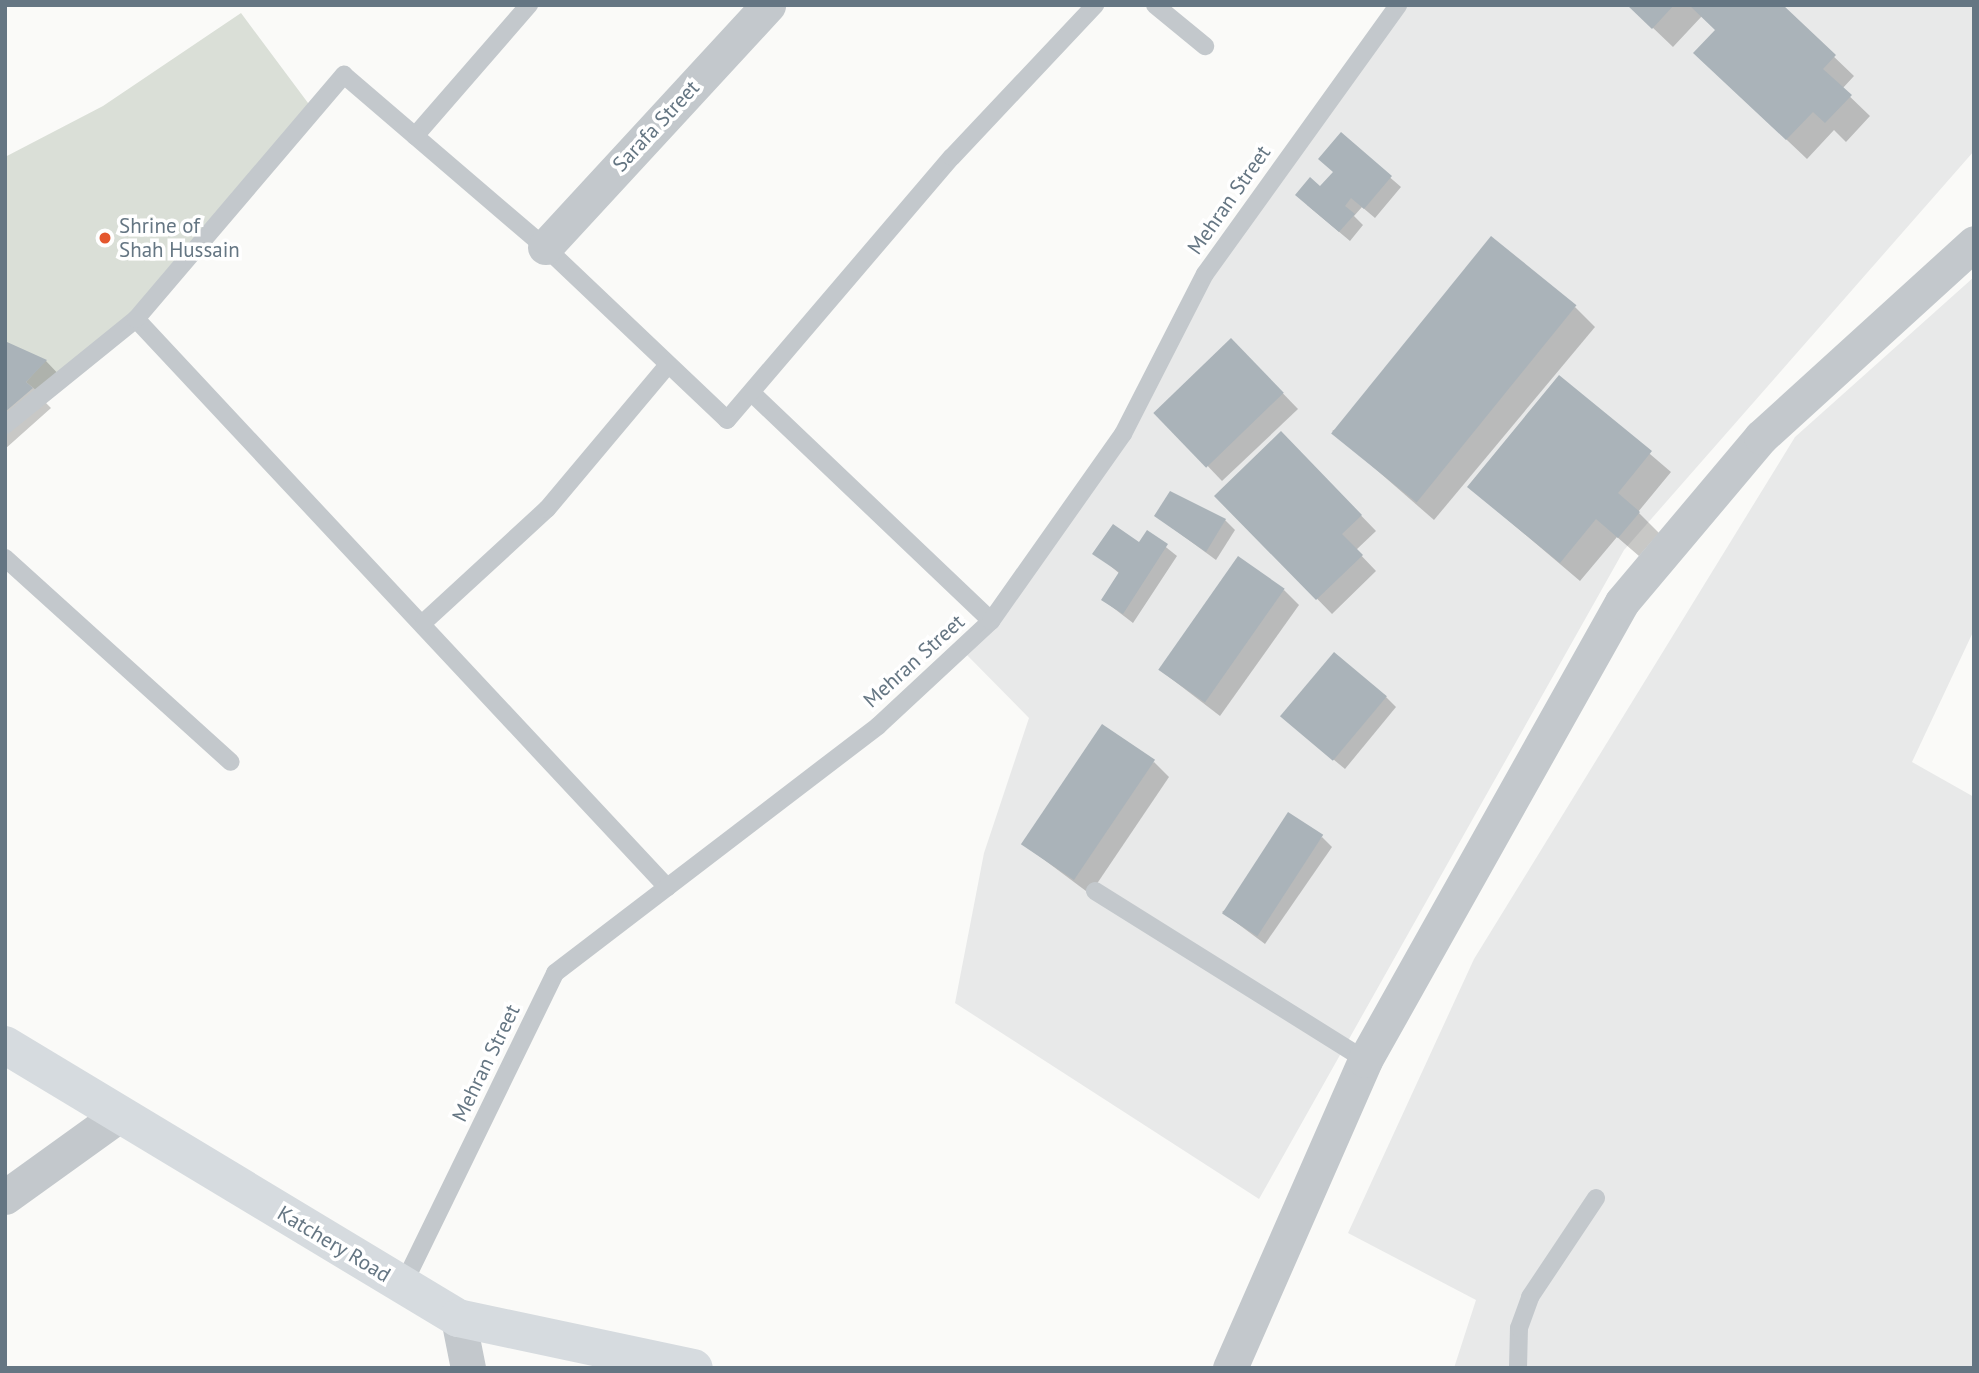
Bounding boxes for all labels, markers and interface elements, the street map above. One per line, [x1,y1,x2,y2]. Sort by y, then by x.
street label: Sarafa Street [607,75,705,177]
street label: Mehran Street [1182,141,1276,259]
place label: Shrine of Shah Hussain [119,213,240,263]
marker: Shrine of Shah Hussain [97,230,113,246]
street label: Mehran Street [858,609,970,713]
street label: Mehran Street [447,1000,525,1126]
street label: Katchery Road [273,1200,395,1288]

